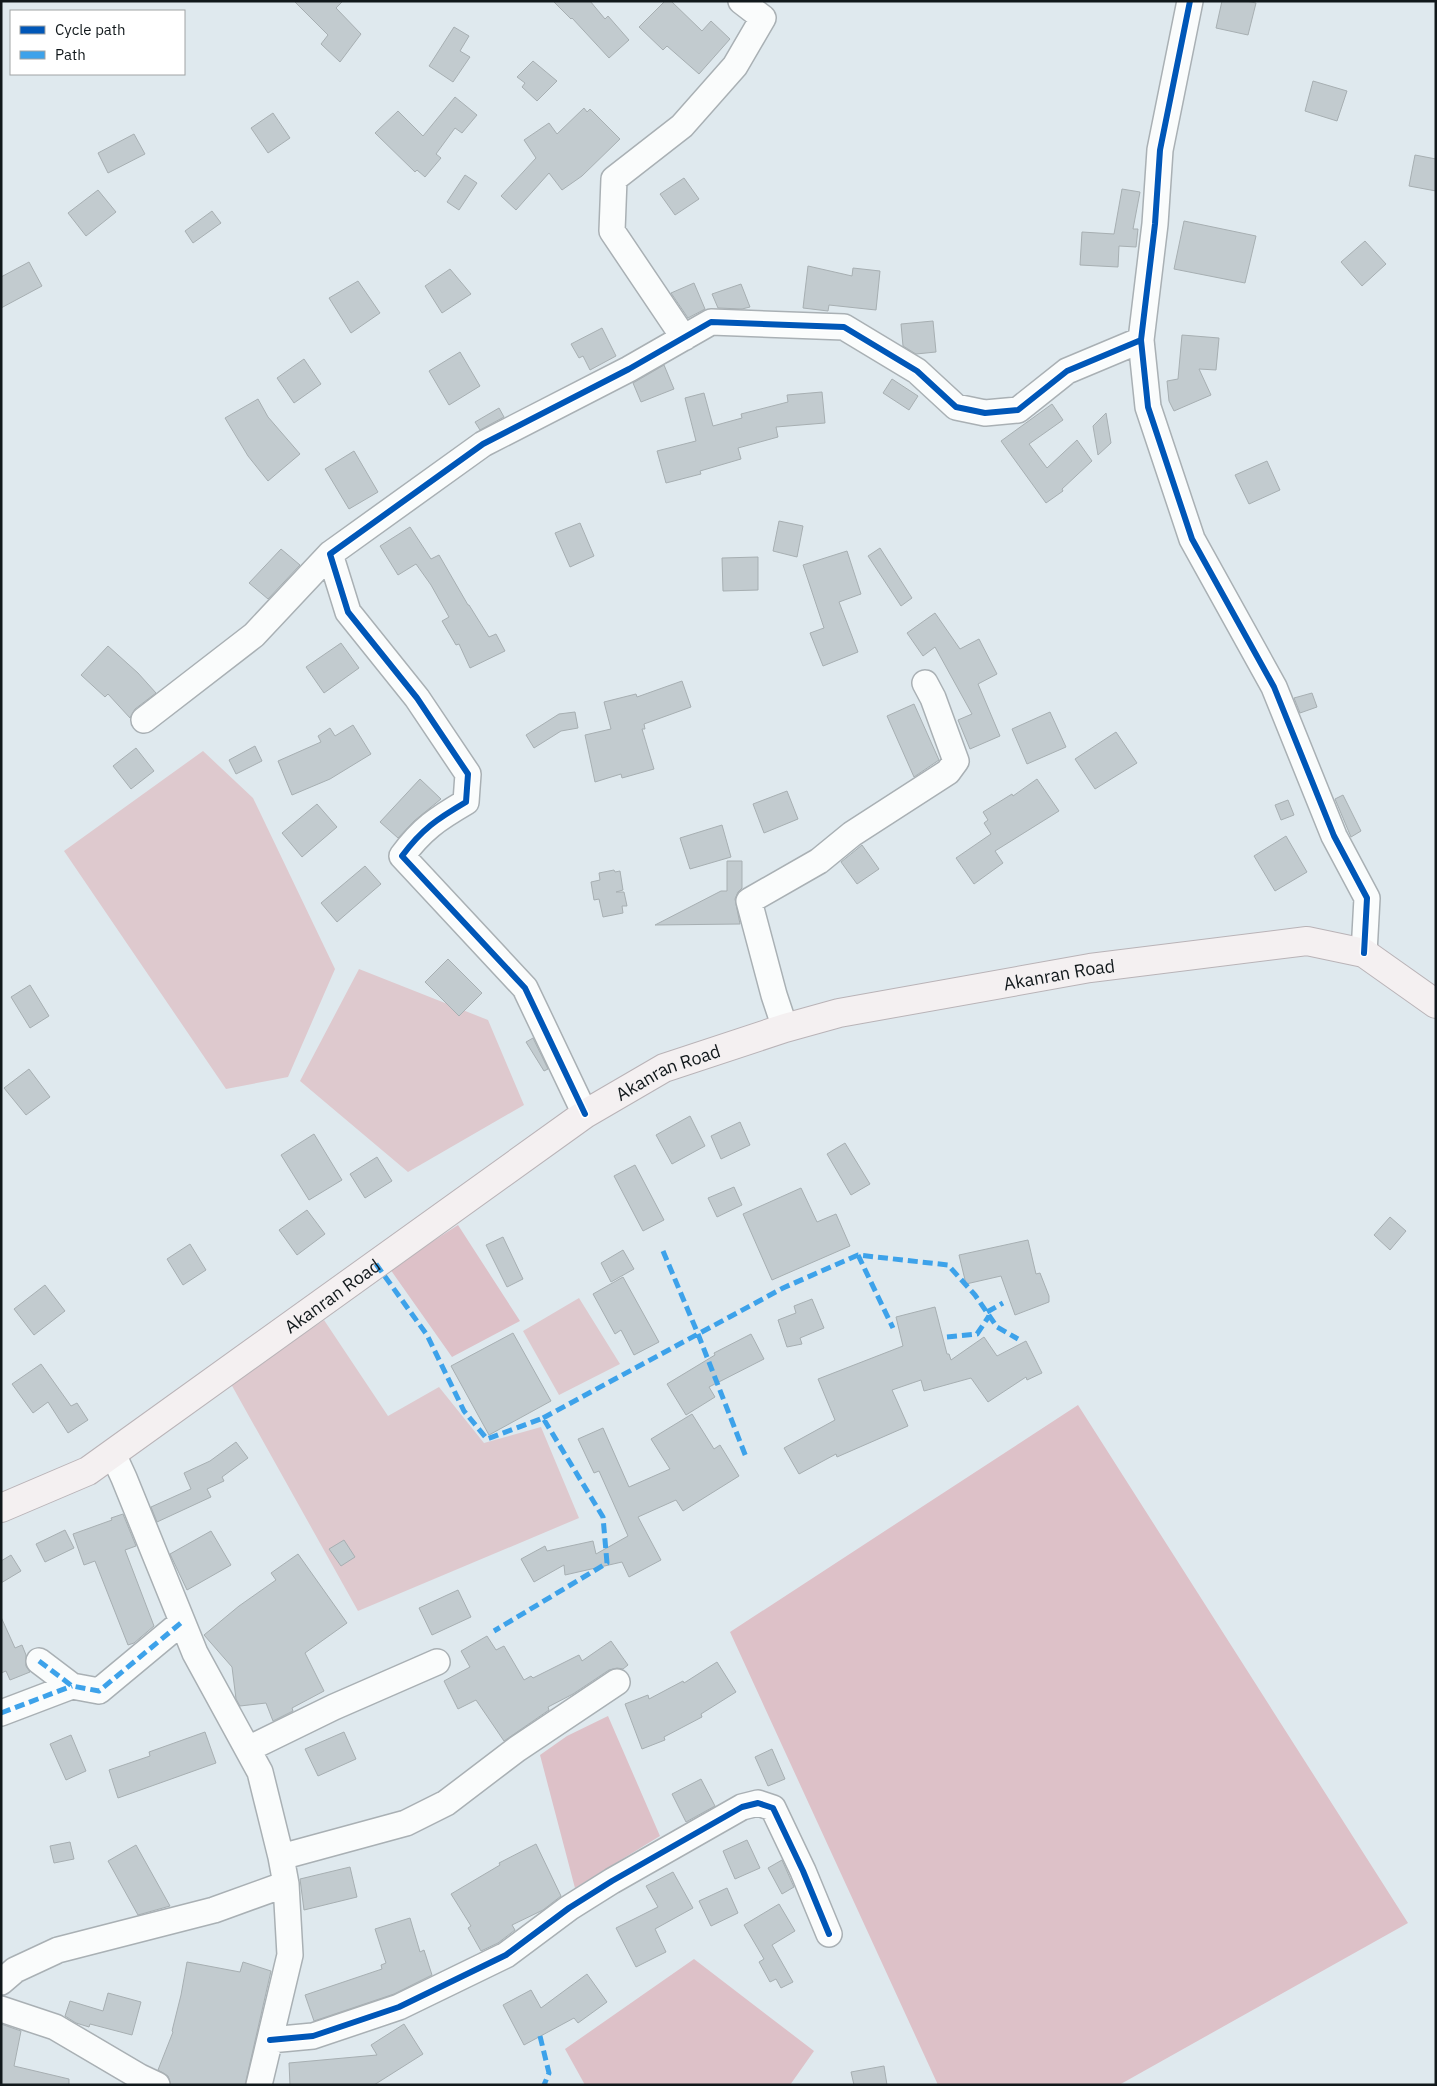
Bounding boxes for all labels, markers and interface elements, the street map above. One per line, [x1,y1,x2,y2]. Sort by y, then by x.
legend [10,10,185,75]
text: Cycle path [55,20,126,39]
text: Path [55,45,86,64]
street label: Akanran Road [1002,953,1116,995]
street label: Akanran Road [611,1039,723,1105]
street label: Akanran Road [279,1253,385,1338]

